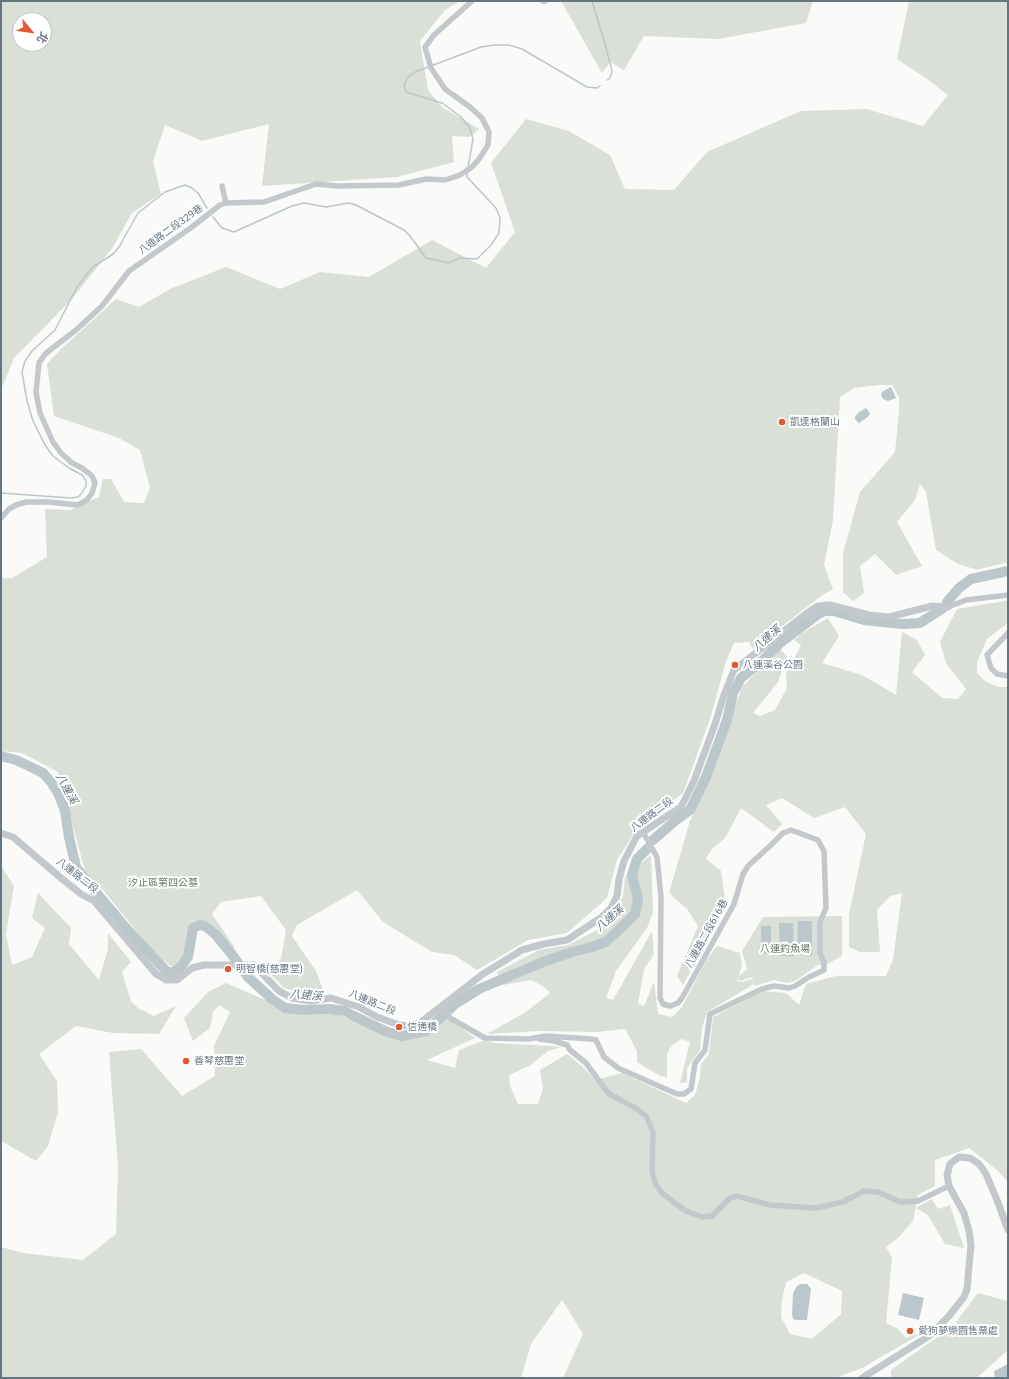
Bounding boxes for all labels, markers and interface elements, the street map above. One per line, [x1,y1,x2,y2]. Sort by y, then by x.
north arrow [12,12,52,52]
text: 北 [34,30,50,46]
street label: 八連路二段329巷 [136,203,206,257]
place label: 凱達格蘭山 [790,416,840,428]
marker: 凱達格蘭山 [777,417,787,427]
water label: 八連溪 [750,623,784,655]
place label: 八連溪谷公園 [743,659,803,671]
marker: 八連溪谷公園 [730,660,740,670]
water label: 八連溪 [52,771,80,807]
street label: 八連路二段 [628,795,676,835]
street label: 八連路二段 [54,856,100,896]
park label: 汐止區第四公墓 [128,877,198,889]
street label: 八連路二段616巷 [683,897,731,971]
water label: 八連溪 [593,903,627,935]
park label: 八連釣魚場 [760,943,810,955]
place label: 明智橋(慈惠堂) [236,963,303,975]
marker: 明智橋(慈惠堂) [223,964,233,974]
water label: 八連溪 [289,988,323,1004]
street label: 八連路二段 [347,988,397,1018]
place label: 信通橋 [407,1021,437,1033]
marker: 信通橋 [394,1022,404,1032]
place label: 善琴慈惠堂 [194,1055,244,1067]
marker: 善琴慈惠堂 [181,1056,191,1066]
place label: 愛狗夢樂園售票處 [918,1325,998,1337]
marker: 愛狗夢樂園售票處 [905,1326,915,1336]

